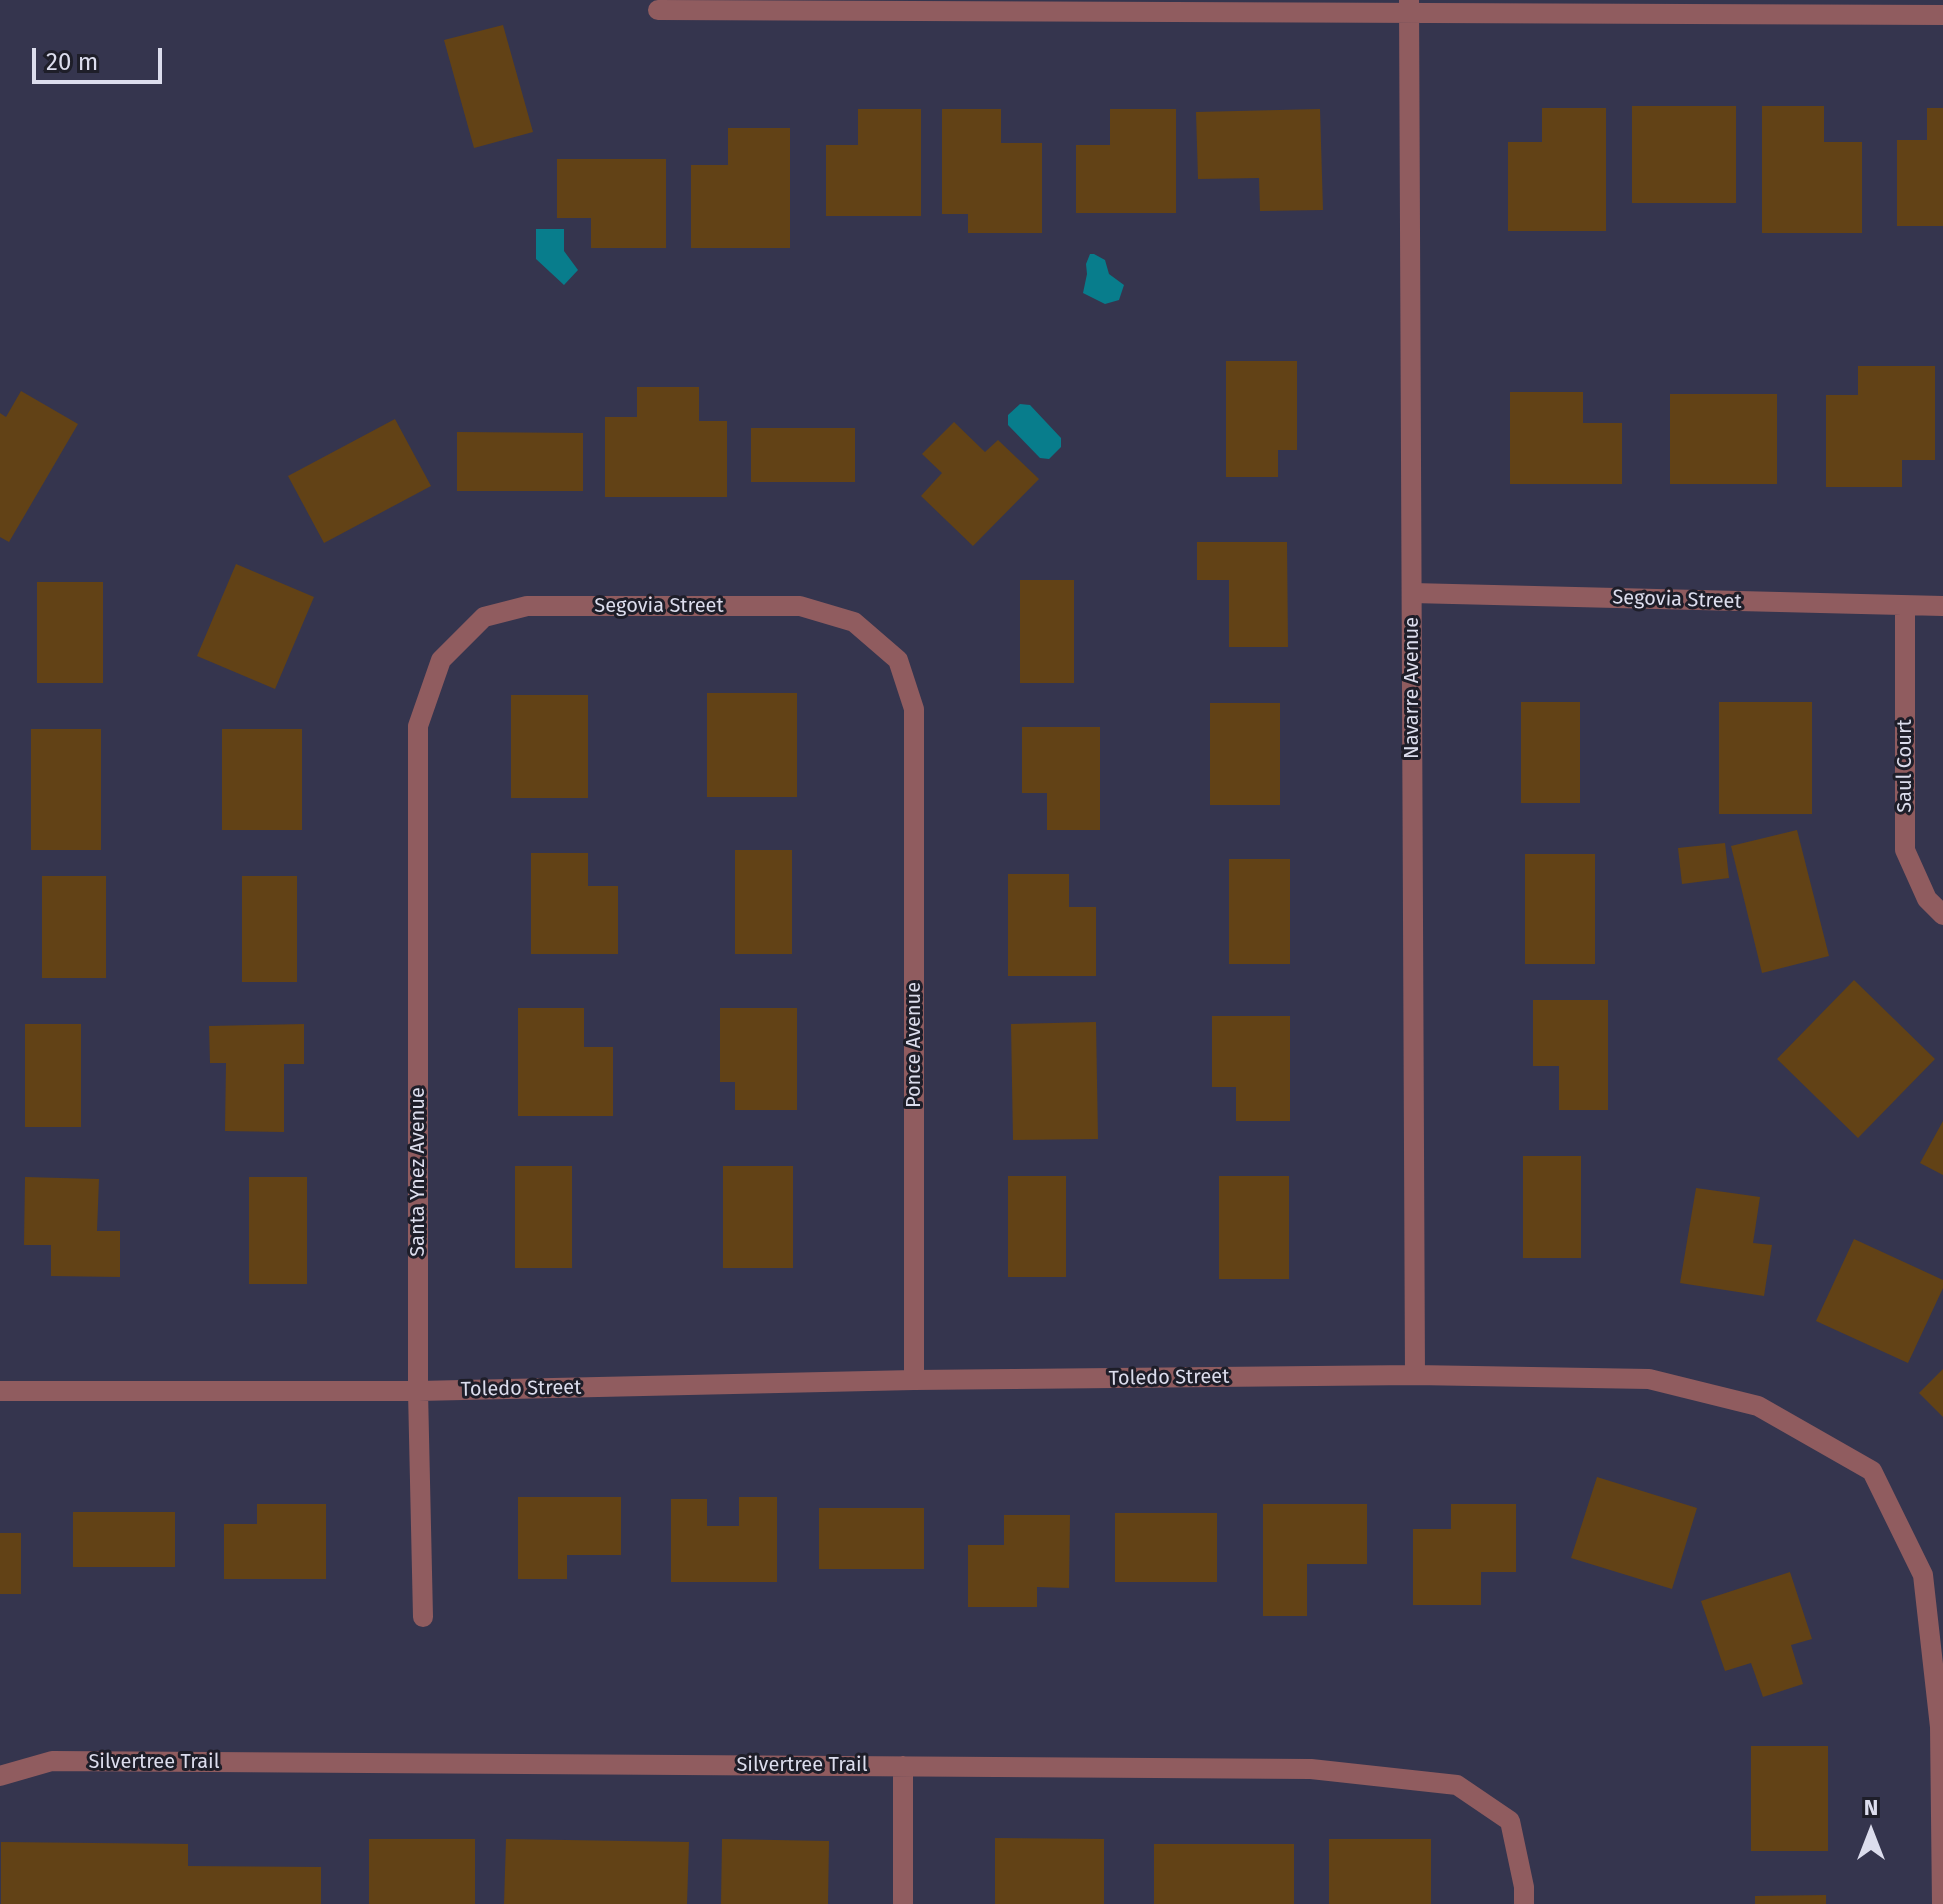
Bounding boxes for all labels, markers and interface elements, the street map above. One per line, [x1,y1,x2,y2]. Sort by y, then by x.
scale bar [36,32,166,82]
text: 20 m [46,48,98,76]
street label: Segovia Street [1612,586,1742,614]
street label: Segovia Street [594,594,724,618]
street label: Navarre Avenue [1400,617,1424,759]
street label: Saul Court [1893,719,1917,813]
street label: Ponce Avenue [902,982,926,1108]
street label: Santa Ynez Avenue [406,1087,430,1257]
street label: Toledo Street [1108,1365,1230,1391]
street label: Toledo Street [460,1376,582,1402]
street label: Silvertree Trail [88,1750,220,1774]
street label: Silvertree Trail [736,1753,868,1777]
north arrow [1831,1792,1911,1872]
text: N [1864,1794,1878,1821]

